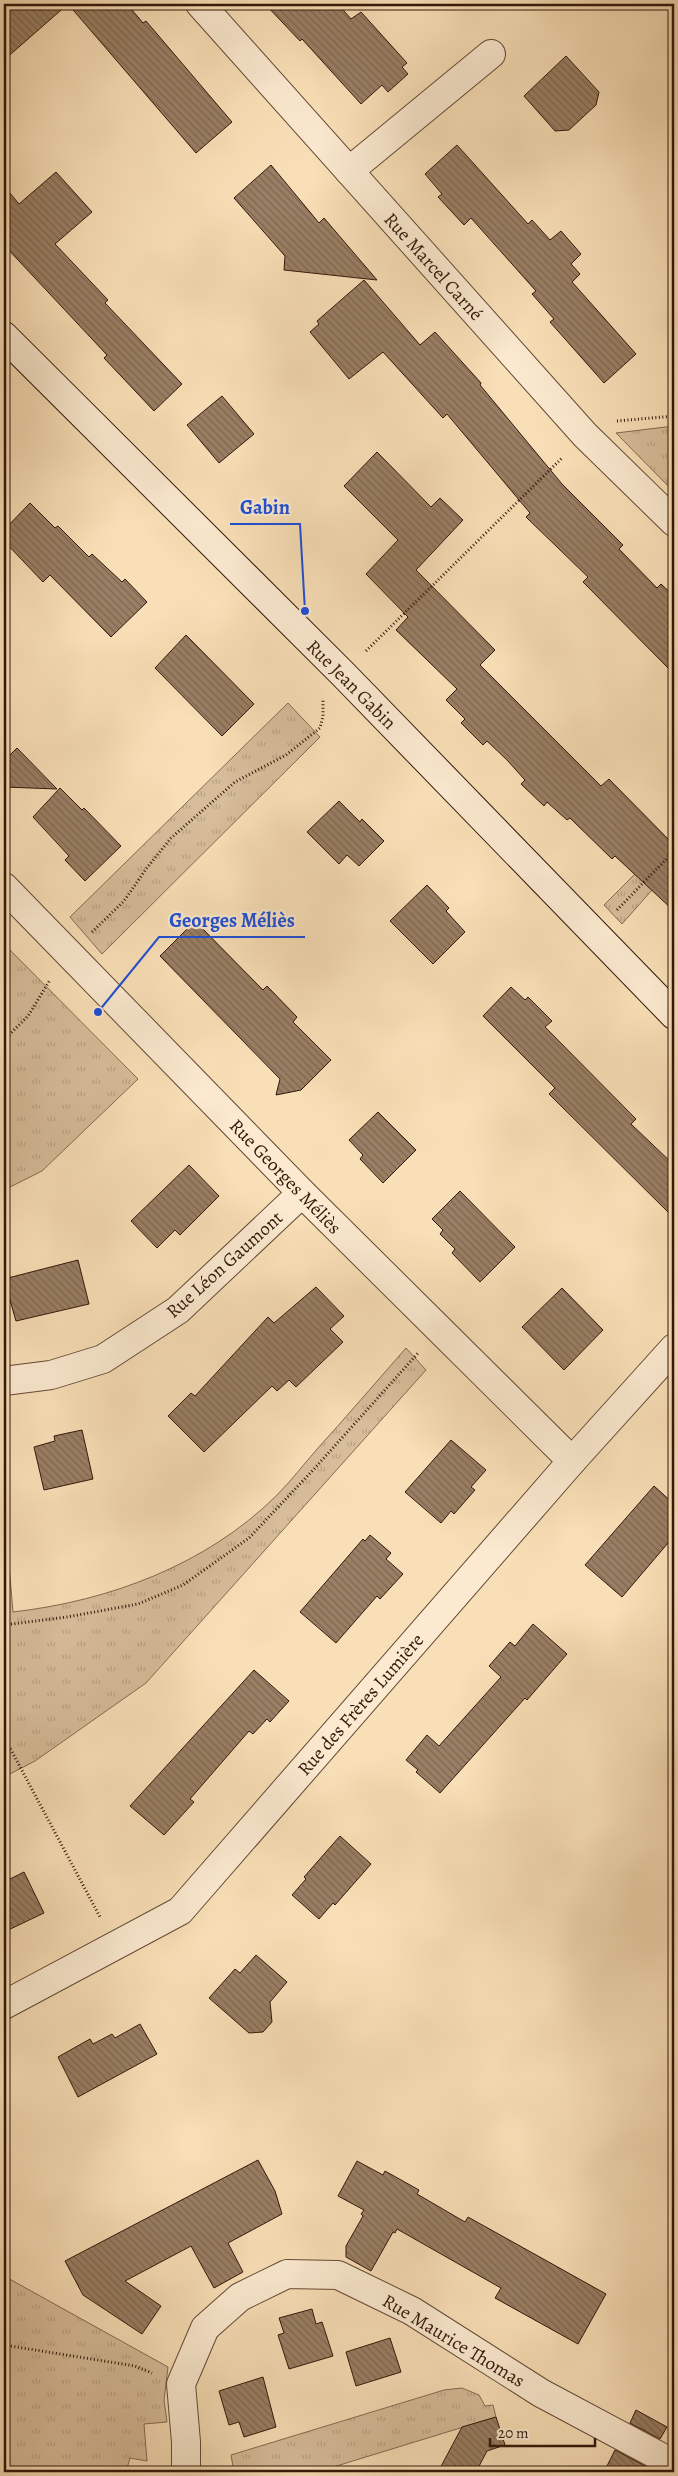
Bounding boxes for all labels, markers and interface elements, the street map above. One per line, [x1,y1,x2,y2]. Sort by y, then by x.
street label: Rue Marcel Carné [378,207,489,326]
callout: Gabin [230,489,300,524]
text: Gabin [240,494,290,521]
street label: Rue Jean Gabin [301,634,402,735]
callout: Georges Méliès [159,902,305,937]
text: Georges Méliès [169,907,295,934]
street label: Rue Georges Méliès [224,1113,347,1240]
street label: Rue Léon Gaumont [161,1205,289,1324]
street label: Rue des Frères Lumière [292,1628,430,1781]
street label: Rue Maurice Thomas [377,2288,530,2394]
scale bar [490,2416,596,2448]
text: 20 m [498,2423,529,2443]

